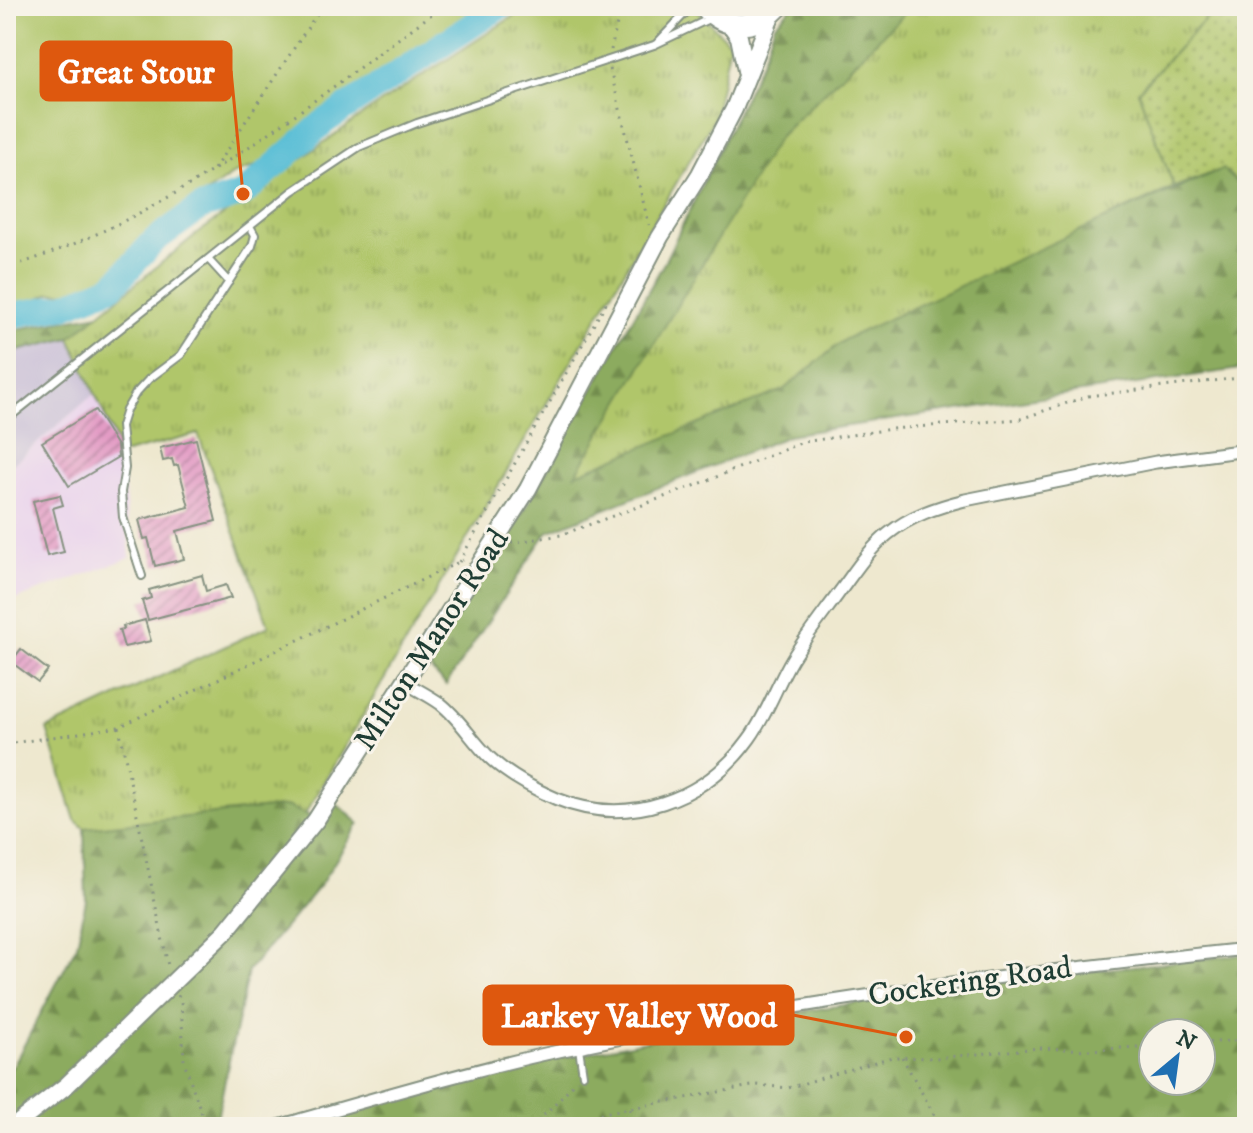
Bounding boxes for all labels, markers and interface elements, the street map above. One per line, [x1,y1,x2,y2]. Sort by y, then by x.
callout: Great Stour [41,42,231,100]
text: Great Stour [57,52,215,94]
street label: Milton Manor Road [345,522,519,758]
street label: Cockering Road [866,948,1074,1016]
callout: Larkey Valley Wood [484,986,793,1044]
text: Larkey Valley Wood [501,996,778,1038]
north arrow [1137,1017,1217,1097]
text: N [1172,1025,1200,1057]

